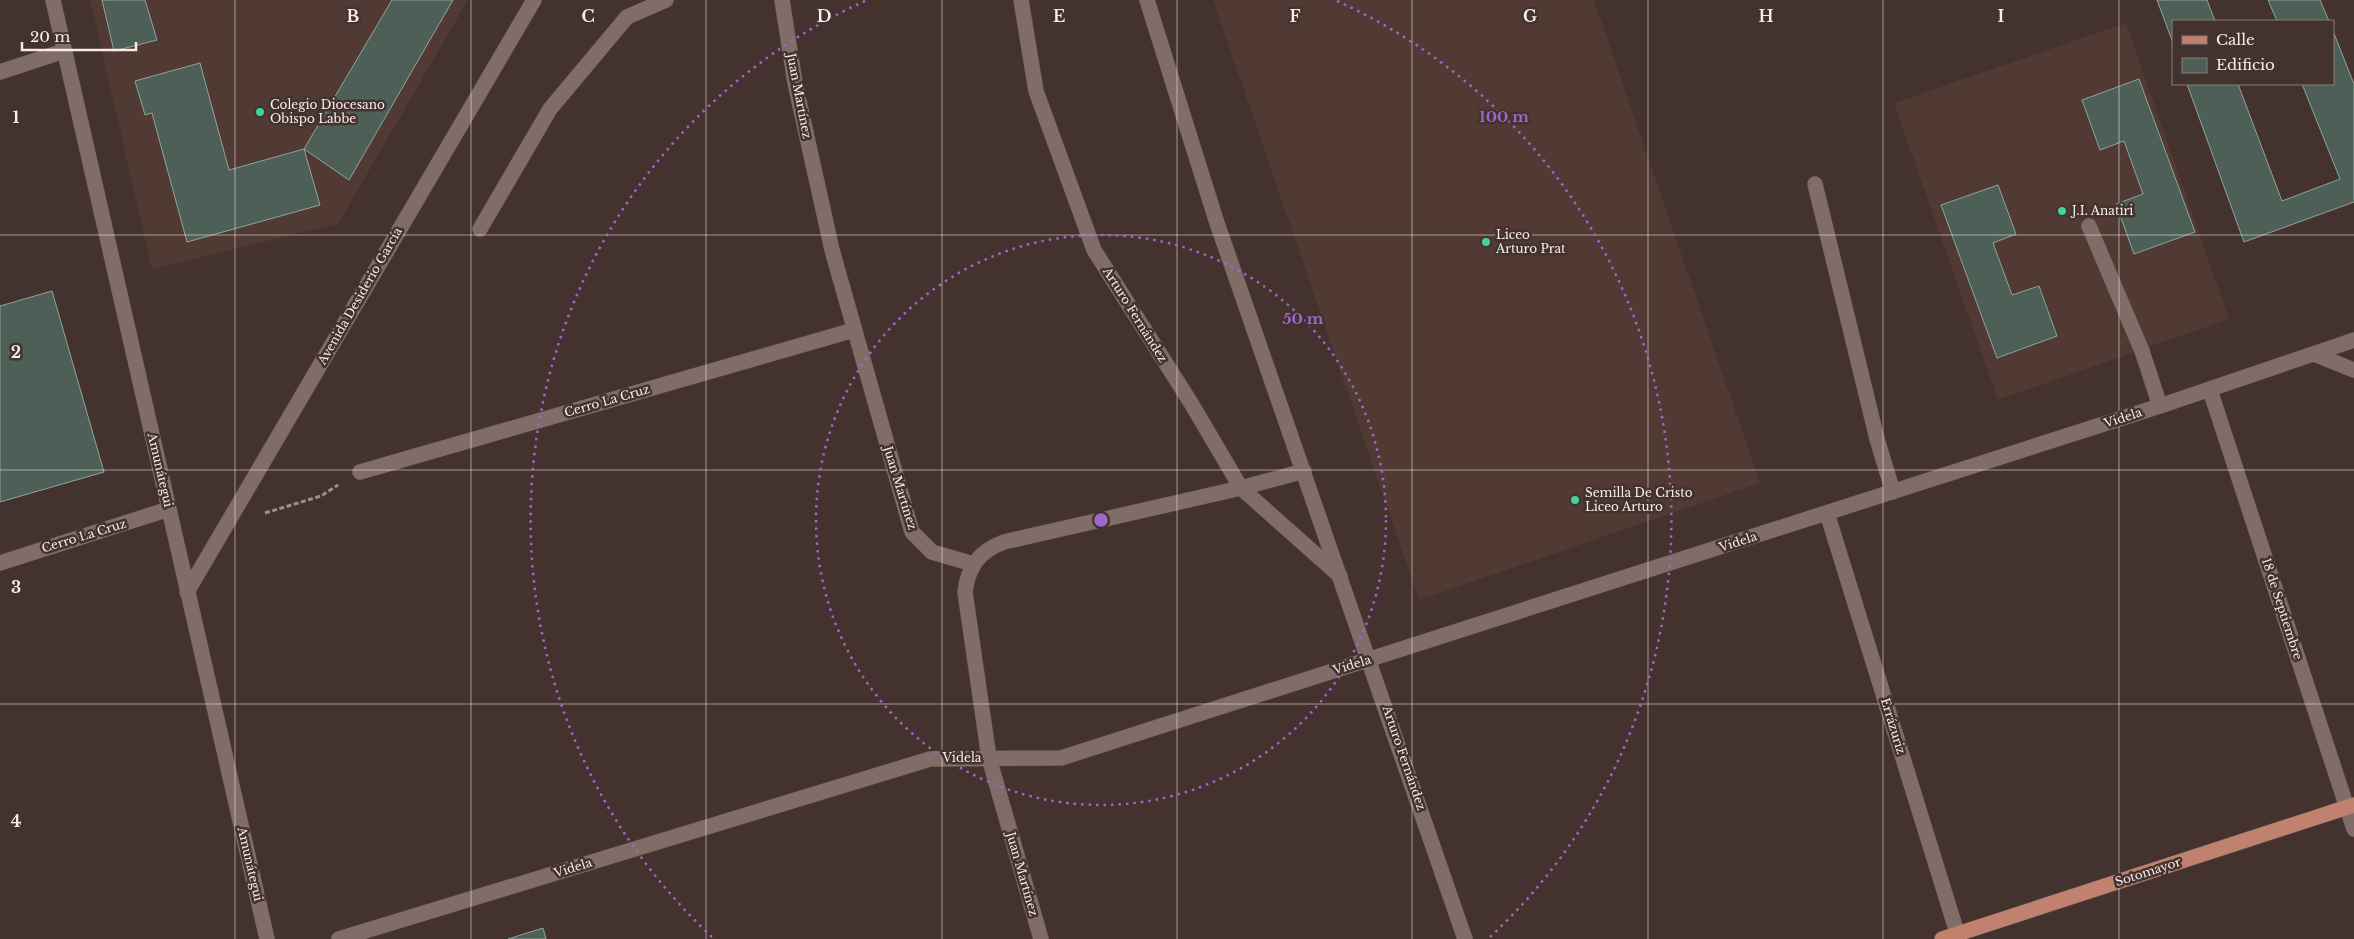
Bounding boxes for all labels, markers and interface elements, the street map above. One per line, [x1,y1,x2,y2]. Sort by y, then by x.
text: B [347,6,360,26]
text: C [581,6,595,26]
text: D [817,6,831,26]
text: E [1053,6,1065,26]
text: F [1289,6,1301,26]
text: G [1523,6,1537,26]
text: H [1758,6,1774,26]
text: I [1998,6,2005,26]
scale bar [22,20,136,52]
legend [2172,20,2334,85]
text: 20 m [30,27,70,46]
text: Calle [2216,30,2255,49]
street label: Juan Martínez [783,50,815,140]
text: Edificio [2216,55,2275,74]
place label: Colegio Diocesano Obispo Labbe [270,97,385,126]
marker: Colegio Diocesano Obispo Labbe [254,106,266,118]
text: 1 [13,107,20,127]
text: 100 m [1479,107,1529,126]
place label: J.I. Anatiri [2070,203,2133,218]
marker: J.I. Anatiri [2056,205,2068,217]
street label: Avenida Desiderio García [314,224,405,368]
place label: Liceo Arturo Prat [1495,227,1566,256]
marker: Liceo Arturo Prat [1480,236,1492,248]
street label: Arturo Fernández [1100,264,1171,365]
text: 50 m [1283,309,1324,328]
text: 2 [11,342,21,362]
street label: Cerro La Cruz [563,381,651,420]
street label: Videla [2101,404,2144,431]
street label: Amunátegui [144,430,176,509]
street label: Juan Martínez [880,442,920,532]
place label: Semilla De Cristo Liceo Arturo [1585,485,1693,514]
marker: Semilla De Cristo Liceo Arturo [1569,494,1581,506]
centre of rings [1092,511,1110,529]
street label: Cerro La Cruz [40,515,128,556]
street label: Videla [1716,528,1759,555]
street label: 18 de Septiembre [2259,556,2306,662]
text: 3 [11,577,21,597]
street label: Videla [1330,652,1373,678]
street label: Errázuriz [1878,696,1909,756]
street label: Arturo Fernández [1379,703,1429,812]
street label: Videla [942,750,982,765]
text: 4 [11,811,21,831]
street label: Amunátegui [234,824,266,903]
street label: Juan Martínez [1003,828,1042,918]
street label: Sotomayor [2113,854,2183,889]
street label: Videla [551,855,594,881]

